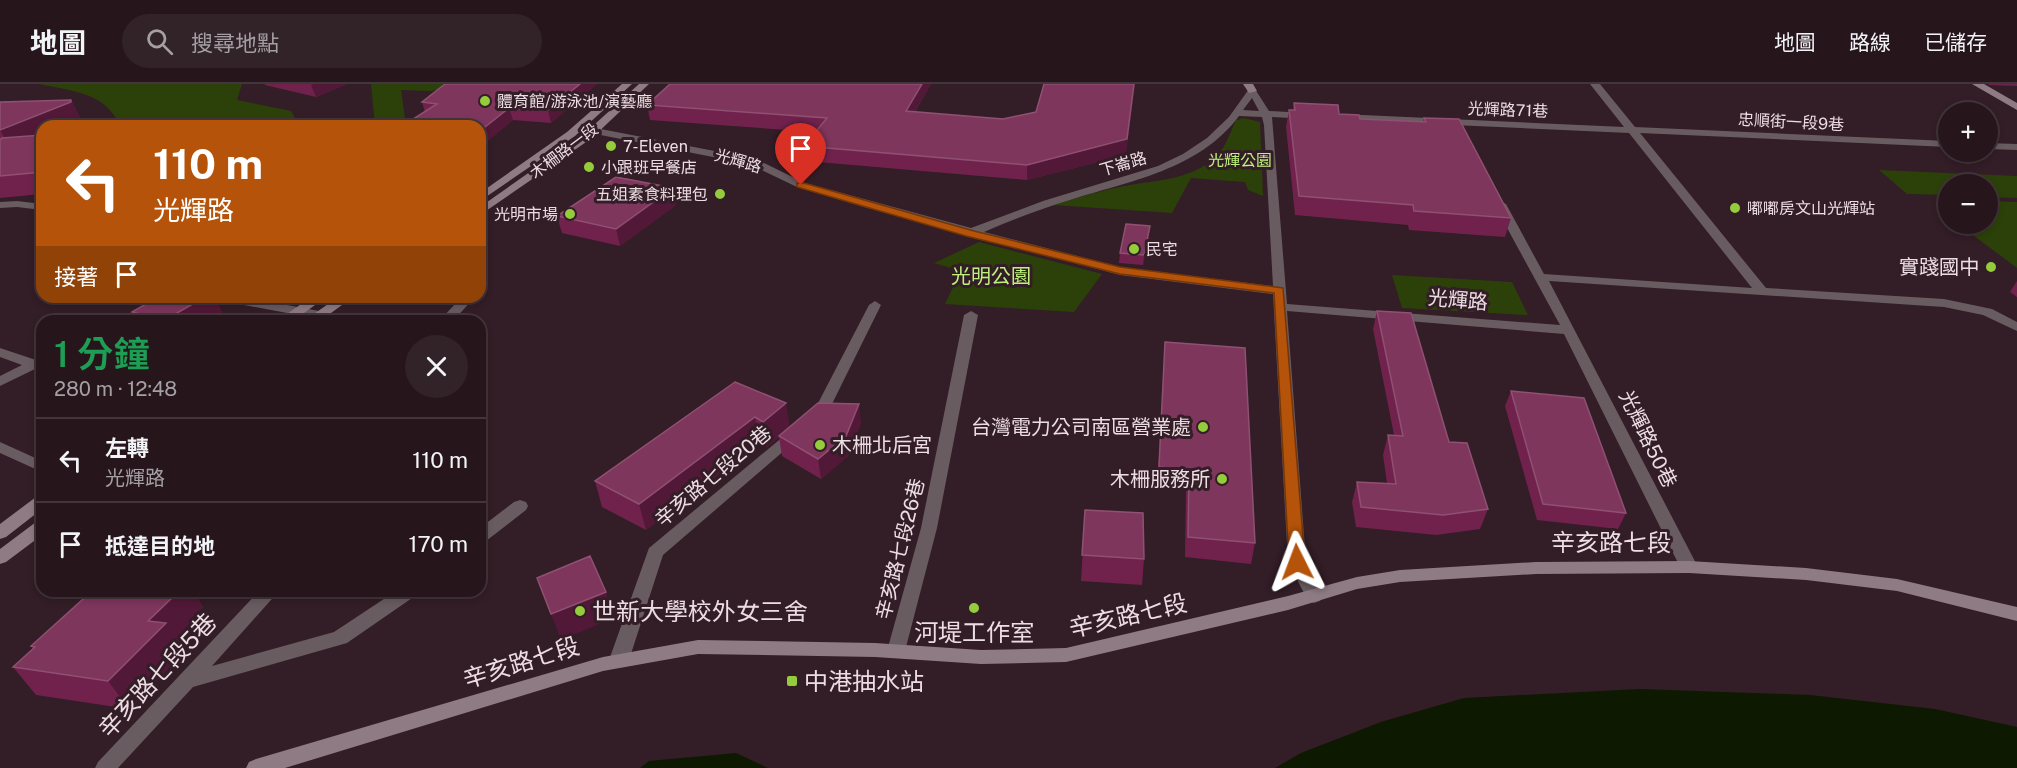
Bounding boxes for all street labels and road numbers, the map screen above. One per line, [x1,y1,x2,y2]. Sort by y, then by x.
street label: 光輝路71巷 [1467,99,1549,121]
street label: 忠順街一段9巷 [1738,110,1844,134]
street label: 木柵路一段 [526,119,602,183]
street label: 光輝路 [712,145,764,177]
street label: 下崙路 [1097,148,1149,180]
street label: 光輝路 [1427,285,1489,315]
street label: 光輝路50巷 [1614,387,1682,491]
street label: 辛亥路七段20巷 [650,420,776,532]
street label: 辛亥路七段26巷 [871,476,929,622]
street label: 辛亥路七段 [1551,528,1671,556]
street label: 辛亥路七段 [1066,588,1190,642]
street label: 辛亥路七段5巷 [92,607,222,743]
street label: 辛亥路七段 [460,631,582,693]

